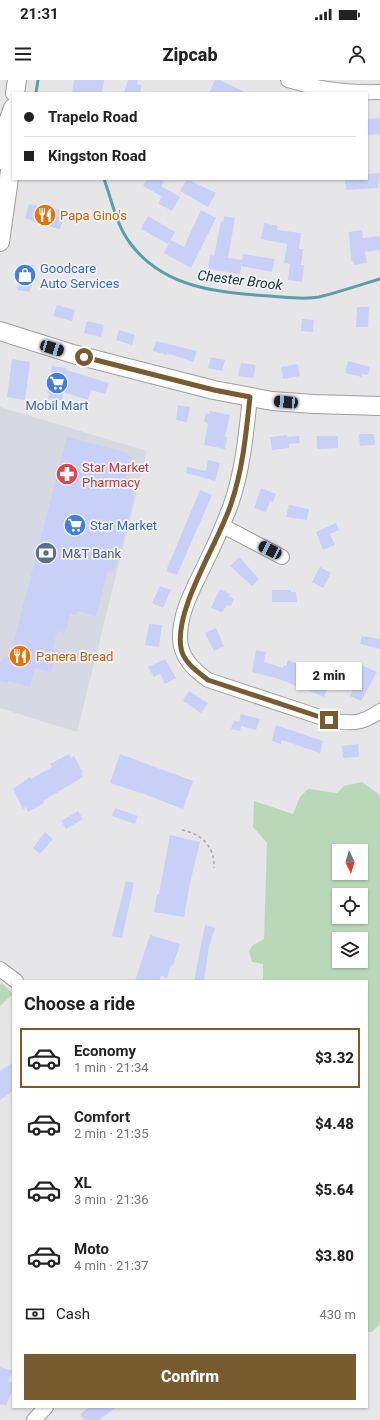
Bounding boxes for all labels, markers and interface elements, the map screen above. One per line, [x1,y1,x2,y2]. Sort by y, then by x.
text: 21:31 [20,5,59,23]
icon: menu [12,43,34,65]
icon: person [346,43,368,65]
text: Zipcab [162,44,218,65]
text: Trapelo Road [48,108,137,126]
text: Kingston Road [48,147,146,165]
restaurant icon: Papa Gino's [32,202,58,228]
place label: Papa Gino's [60,208,127,223]
place label: Goodcare Auto Services [40,261,120,291]
shop icon: Goodcare Auto Services [12,262,38,288]
water label: Chester Brook [197,267,285,293]
car [39,339,65,357]
route start [75,348,93,366]
supermarket icon: Mobil Mart [44,370,70,396]
car [274,395,298,409]
place label: Mobil Mart [25,398,89,413]
place label: Star Market Pharmacy [82,460,149,490]
pharmacy icon: Star Market Pharmacy [54,461,80,487]
supermarket icon: Star Market [62,512,88,538]
place label: Star Market [90,518,157,533]
car [257,539,283,561]
bank icon: M&T Bank [33,540,59,566]
place label: M&T Bank [62,546,122,561]
restaurant icon: Panera Bread [7,643,33,669]
place label: Panera Bread [36,649,113,664]
callout: 2 min [296,662,362,690]
text: 2 min [313,668,345,683]
route end [320,711,338,729]
north arrow [332,844,368,880]
map controls [332,844,368,968]
button: locate [332,888,368,924]
button: layers [332,932,368,968]
text: Choose a ride [24,993,135,1014]
icon: car [26,1040,62,1076]
text: Economy [74,1042,136,1060]
text: $3.32 [315,1049,354,1067]
text: 1 min · 21:34 [74,1060,149,1075]
icon: car [26,1106,62,1142]
text: Comfort [74,1108,130,1126]
text: $4.48 [315,1115,354,1133]
text: 2 min · 21:35 [74,1126,149,1141]
icon: car [26,1172,62,1208]
text: XL [74,1174,92,1192]
text: $5.64 [315,1181,354,1199]
text: 3 min · 21:36 [74,1192,149,1207]
icon: car [26,1238,62,1274]
text: Moto [74,1240,109,1258]
text: $3.80 [315,1247,354,1265]
text: 4 min · 21:37 [74,1258,149,1273]
icon: cash [24,1303,46,1325]
text: Cash [56,1305,90,1323]
text: 430 m [319,1307,356,1322]
button: Confirm [24,1354,356,1400]

